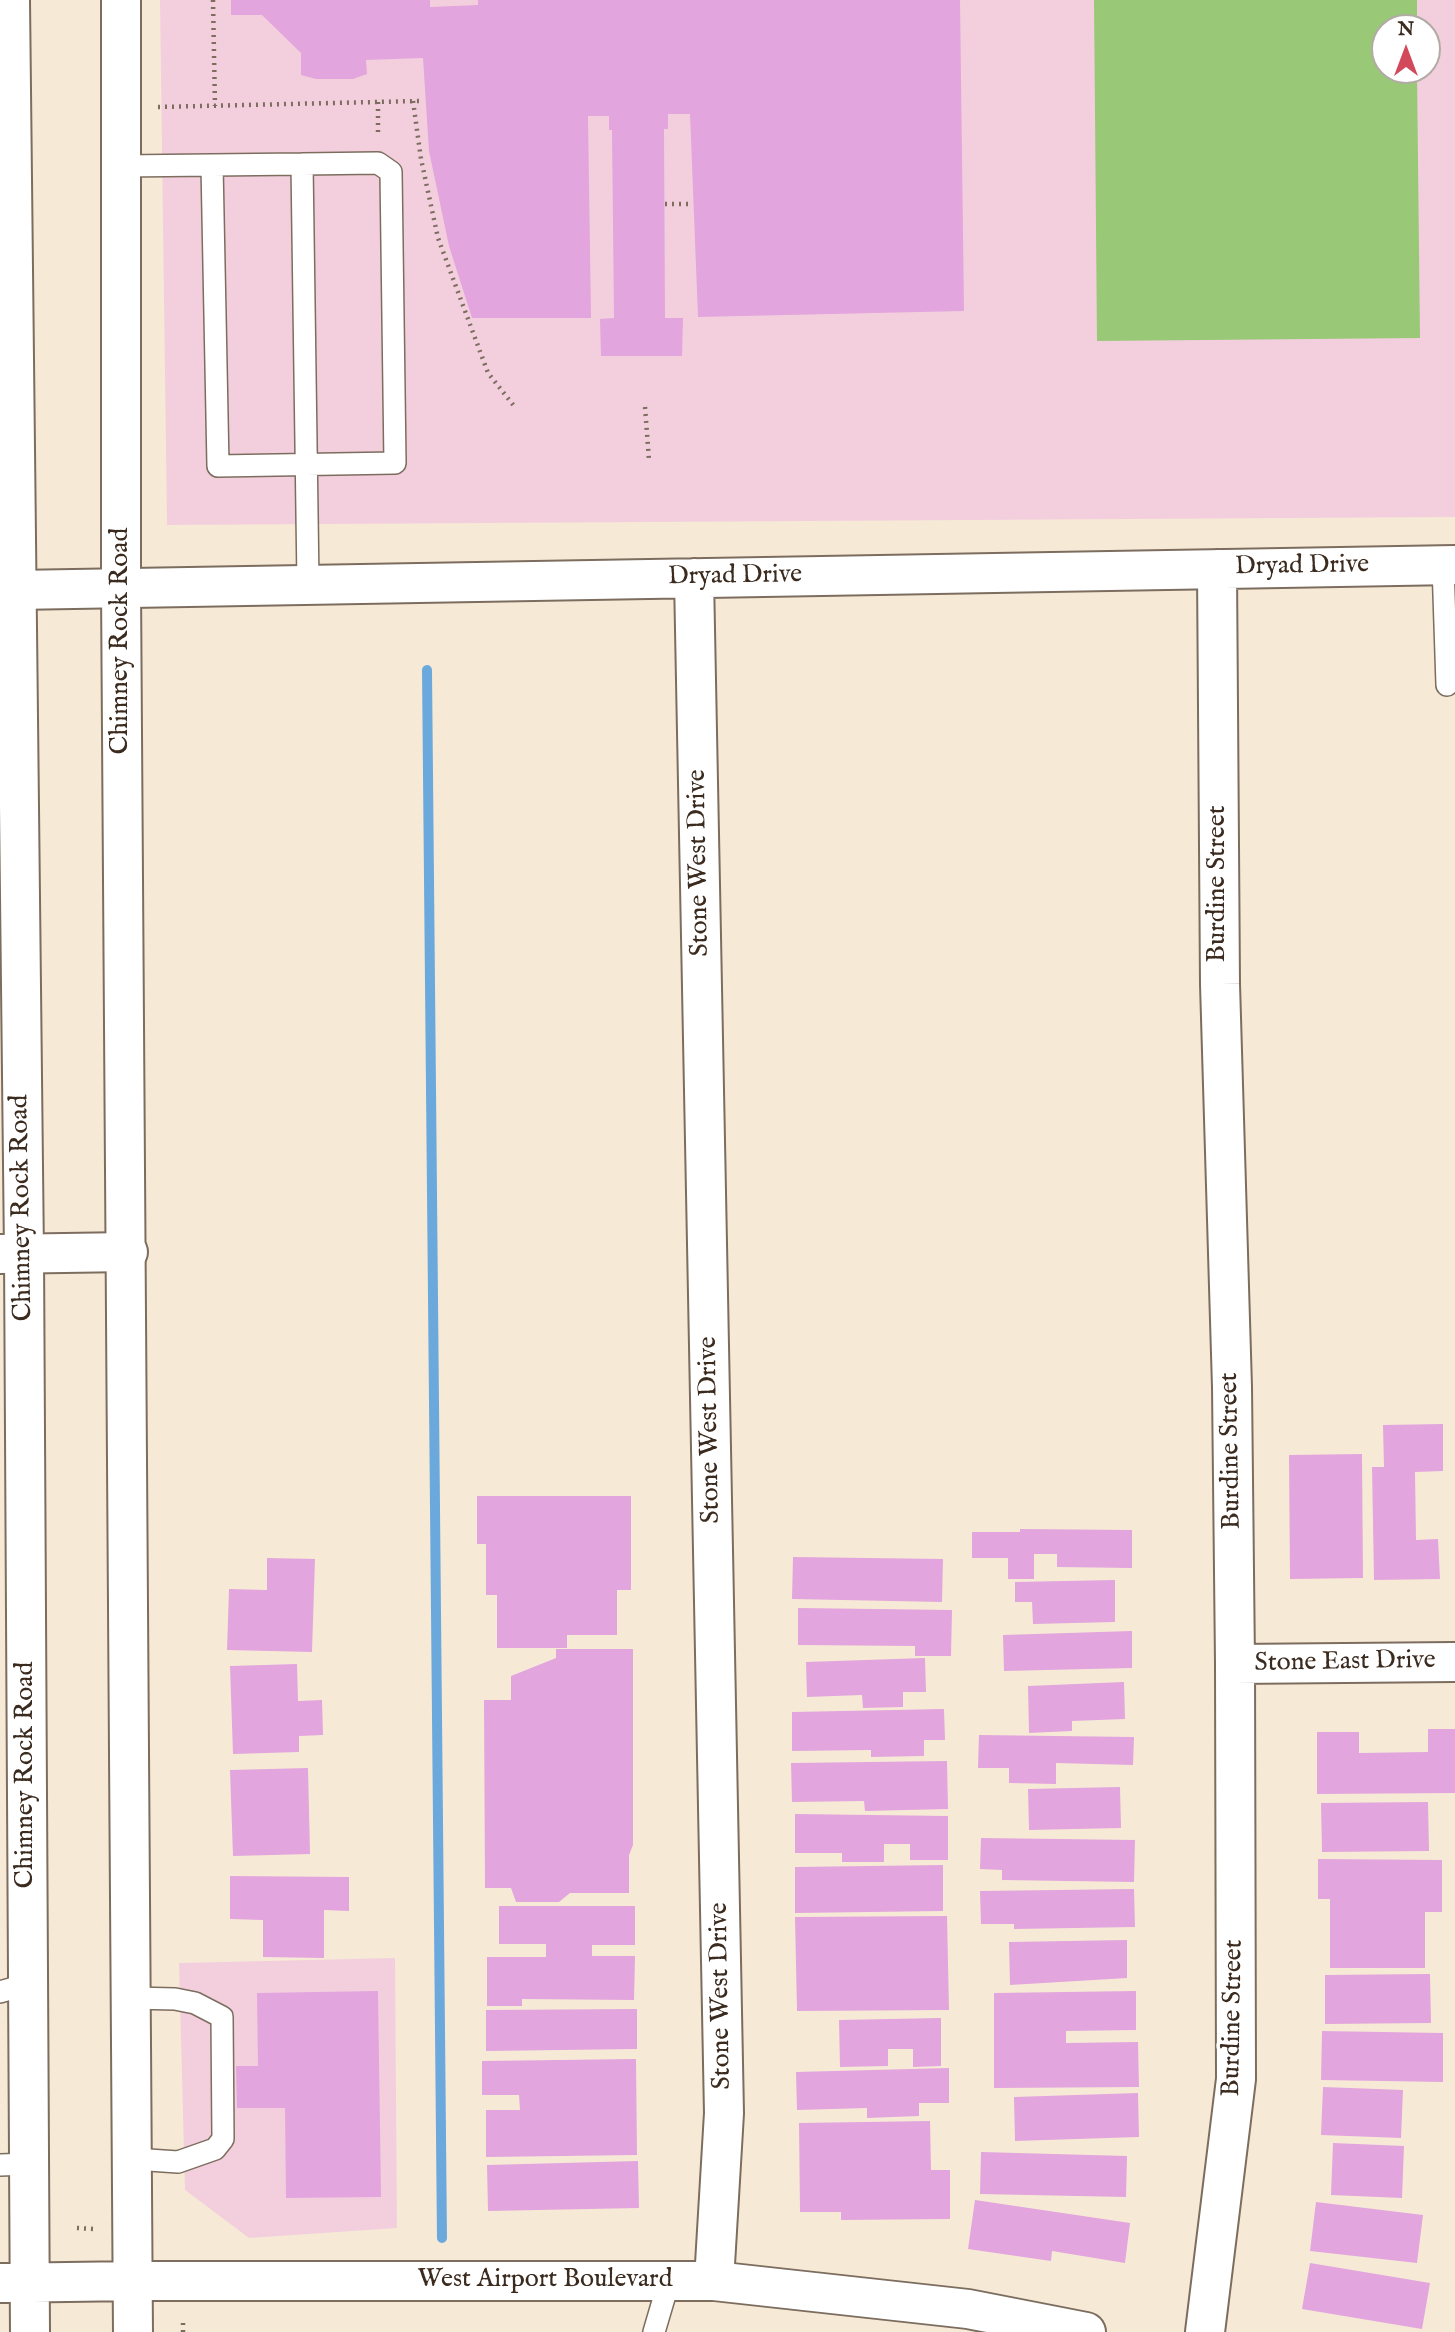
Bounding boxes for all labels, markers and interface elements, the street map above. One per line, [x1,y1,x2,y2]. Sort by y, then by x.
north arrow [1371,14,1441,84]
text: N [1398,18,1414,42]
street label: Chimney Rock Road [106,528,138,754]
street label: Dryad Drive [1235,550,1369,584]
street label: Dryad Drive [668,560,802,594]
street label: Stone West Drive [683,769,717,957]
street label: Burdine Street [1203,805,1235,963]
street label: Chimney Rock Road [5,1094,41,1322]
street label: Stone West Drive [694,1336,728,1524]
street label: Burdine Street [1215,1372,1249,1530]
street label: Stone East Drive [1254,1646,1436,1680]
street label: Chimney Rock Road [11,1662,43,1888]
street label: Stone West Drive [705,1902,739,2090]
street label: Burdine Street [1217,1939,1251,2097]
street label: West Airport Boulevard [417,2265,673,2297]

